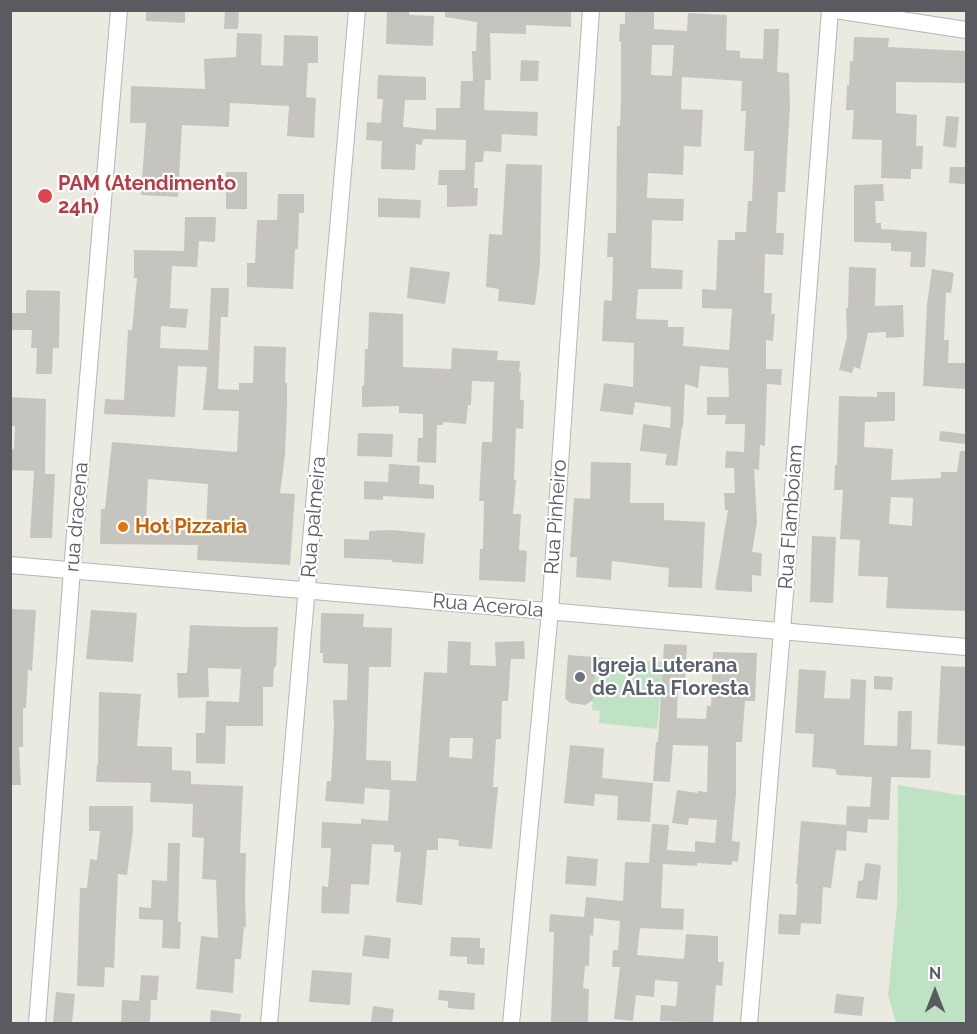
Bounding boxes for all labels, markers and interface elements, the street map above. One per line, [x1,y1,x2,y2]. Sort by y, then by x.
place label: PAM (Atendimento 24h) [58,172,236,219]
marker: PAM (Atendimento 24h) [36,187,54,205]
street label: Rua Flamboiam [774,444,808,590]
street label: Rua palmeira [297,455,331,579]
street label: Rua Pinheiro [540,459,572,575]
street label: rua dracena [60,461,94,573]
place label: Hot Pizzaria [135,515,247,539]
marker: Hot Pizzaria [116,520,130,534]
street label: Rua Acerola [431,589,545,623]
place label: Igreja Luterana de ALta Floresta [592,654,749,701]
marker: Igreja Luterana de ALta Floresta [573,670,587,684]
north arrow [905,962,965,1022]
text: N [929,964,941,983]

